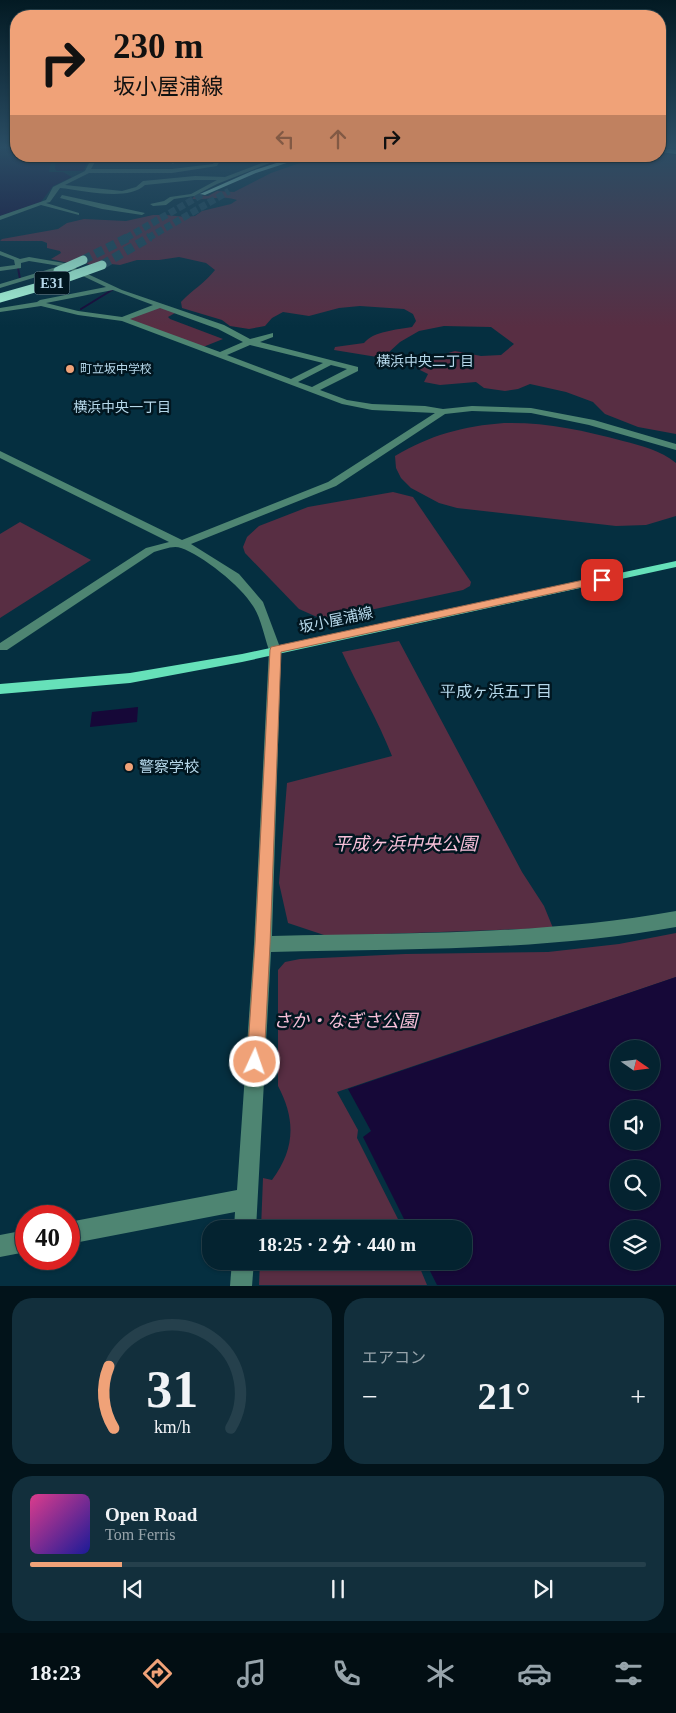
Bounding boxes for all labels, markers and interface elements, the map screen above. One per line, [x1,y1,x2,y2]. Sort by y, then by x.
text: 230 m [113,27,203,66]
icon: right [30,30,95,95]
text: 坂小屋浦線 [113,74,223,99]
icon: left [271,125,299,153]
icon: ahead [324,125,352,153]
icon: right [377,125,405,153]
road number: E31 [34,272,70,294]
district label: 横浜中央二丁目 [376,354,474,369]
place label: 町立坂中学校 [80,362,152,376]
marker: 町立坂中学校 [64,363,76,375]
district label: 横浜中央一丁目 [73,400,171,415]
pin [581,559,623,601]
icon: arrive [588,566,616,594]
street label: 坂小屋浦線 [297,603,374,636]
district label: 平成ヶ浜五丁目 [440,683,552,700]
place label: 警察学校 [139,759,199,775]
marker: 警察学校 [123,761,135,773]
park label: 平成ヶ浜中央公園 [333,834,480,854]
park label: さか・なぎさ公園 [273,1011,420,1031]
position arrow [228,1035,280,1087]
north arrow [610,1040,660,1090]
map controls [610,1040,660,1270]
button: sound [610,1100,660,1150]
button: search [610,1160,660,1210]
speed limit sign: 40 [15,1205,80,1270]
button: layers [610,1220,660,1270]
text: 18:25 · 2 分 · 440 m [258,1234,416,1255]
text: エアコン [362,1349,426,1366]
text: 31 [146,1361,198,1418]
text: 21° [477,1375,531,1417]
text: − [362,1381,378,1412]
text: + [630,1381,646,1412]
text: km/h [154,1417,190,1437]
text: Open Road [105,1504,197,1525]
text: Tom Ferris [105,1526,175,1543]
icon: previous [119,1575,147,1603]
icon: pause [324,1575,352,1603]
icon: next [529,1575,557,1603]
icon: directions [140,1656,175,1691]
icon: music [234,1656,269,1691]
icon: phone [329,1656,364,1691]
icon: climate [423,1656,458,1691]
icon: car [517,1656,552,1691]
icon: filters [611,1656,646,1691]
text: 18:23 [30,1660,81,1685]

